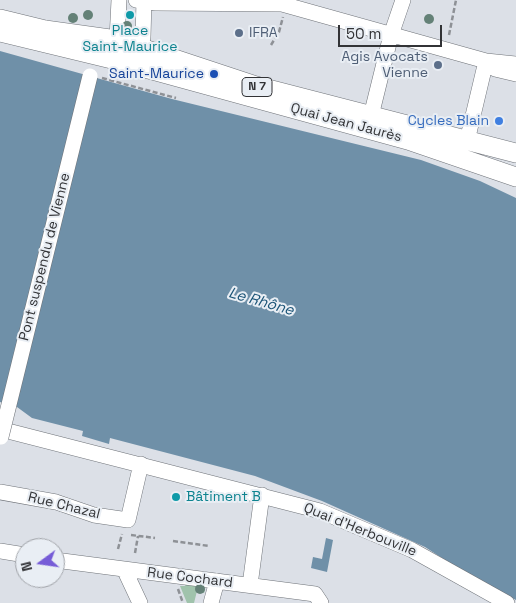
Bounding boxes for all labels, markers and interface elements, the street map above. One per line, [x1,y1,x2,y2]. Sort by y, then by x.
marker: Place Saint-Maurice [124,9,136,21]
scale bar [341,15,445,47]
place label: Place Saint-Maurice [83,23,177,56]
text: 50 m [346,24,381,43]
place label: IFRA [249,25,278,41]
marker: IFRA [233,27,245,39]
place label: Agis Avocats Vienne [342,49,428,82]
marker: Agis Avocats Vienne [432,59,444,71]
place label: Saint-Maurice [109,66,204,82]
marker: Saint-Maurice [208,68,220,80]
road number: N 7 [242,77,272,96]
street label: Quai Jean Jaurès [288,100,404,146]
place label: Cycles Blain [408,113,489,129]
marker: Cycles Blain [493,115,505,127]
street label: Pont suspendu de Vienne [16,171,74,343]
water label: Le Rhône [226,284,296,320]
street label: Rue Chazal [26,489,102,523]
place label: Bâtiment B [186,489,261,505]
marker: Bâtiment B [170,491,182,503]
street label: Quai d'Herbouville [301,500,419,560]
north arrow [15,538,65,588]
text: N [17,560,36,573]
street label: Rue Cochard [146,564,234,592]

